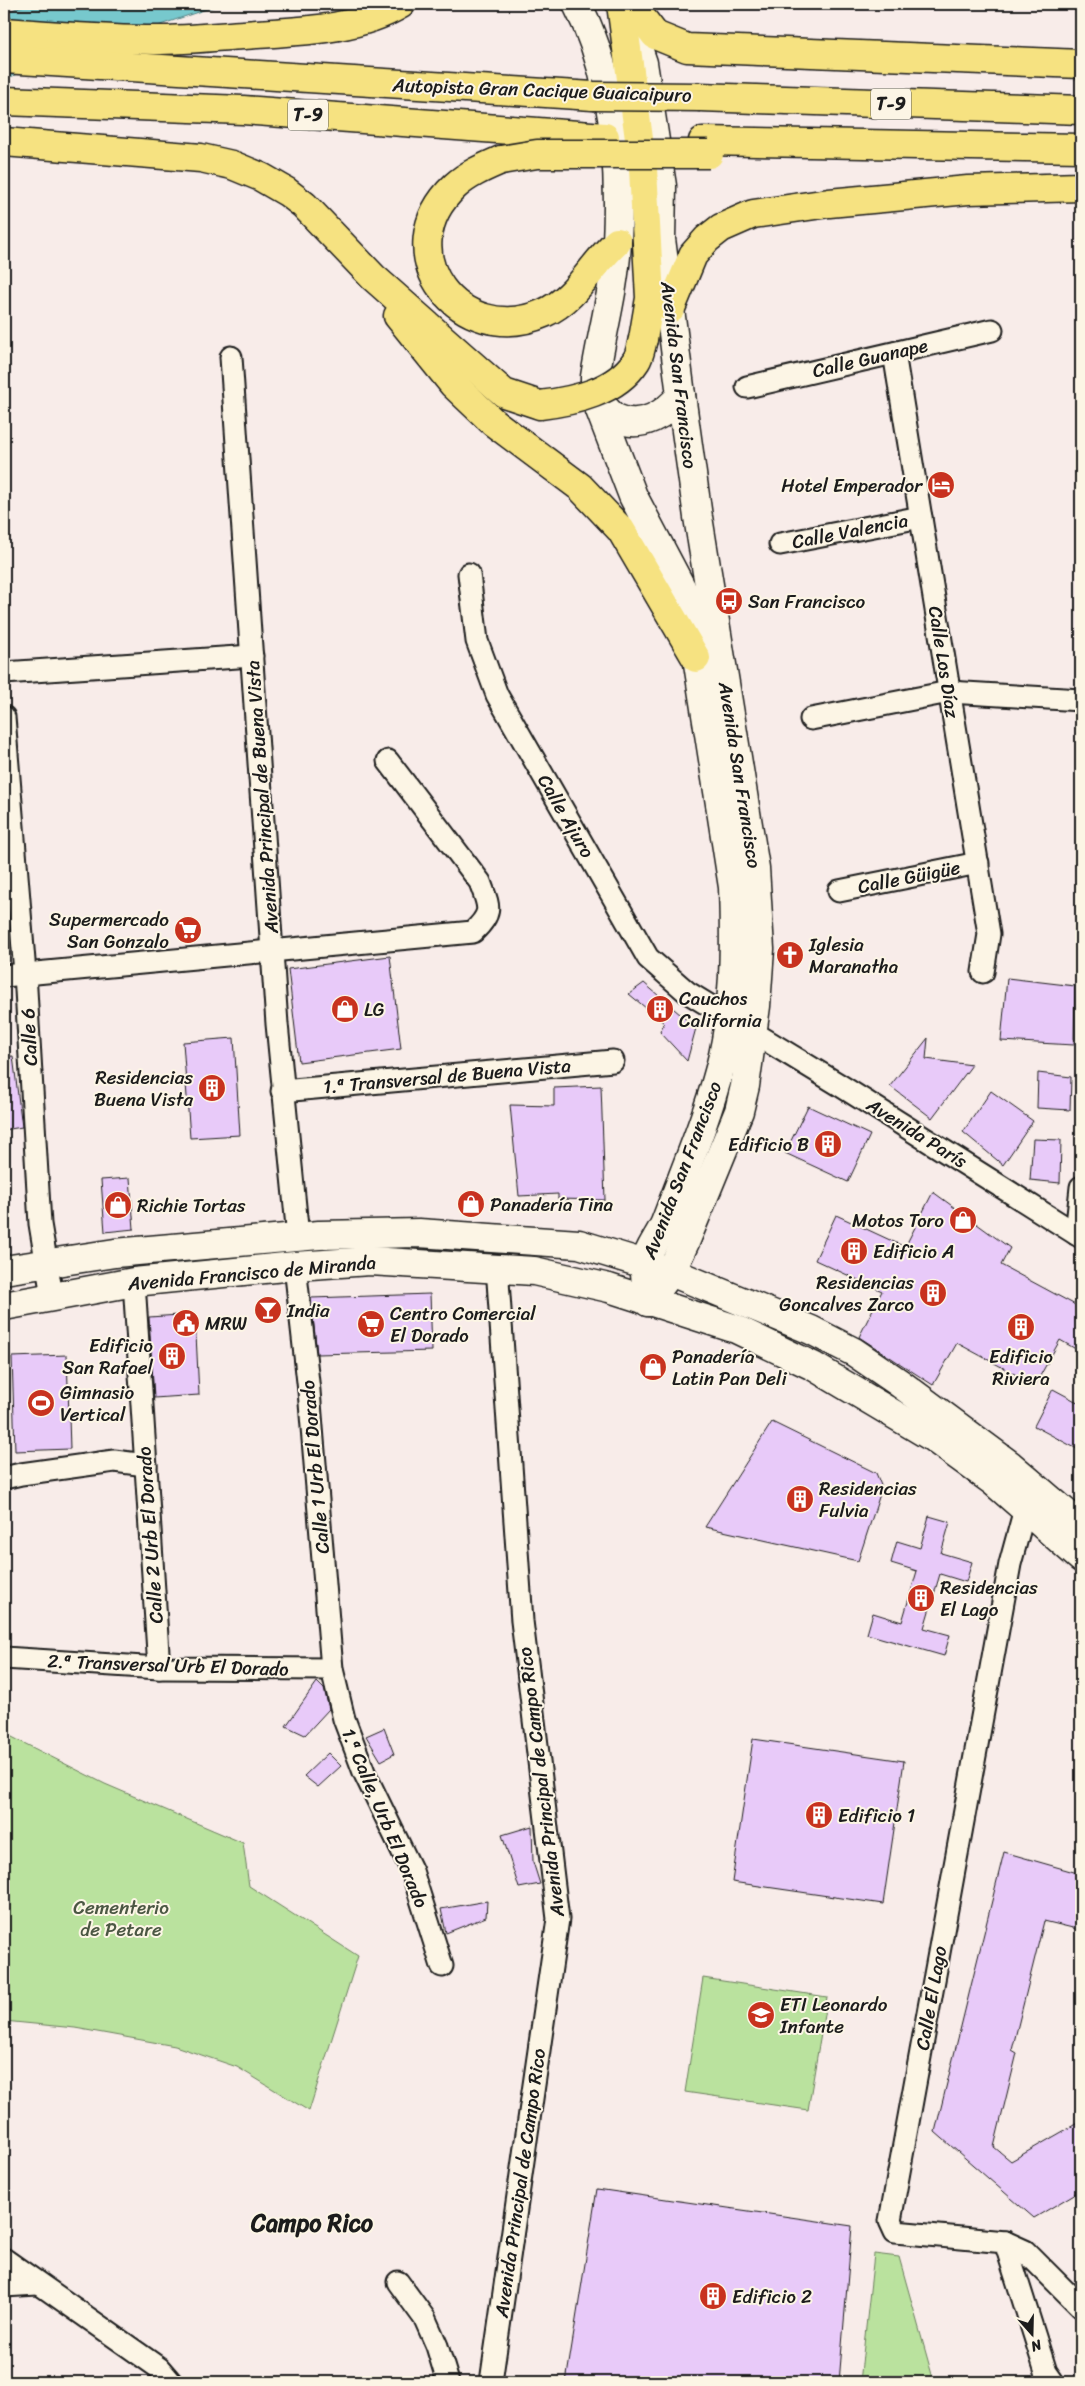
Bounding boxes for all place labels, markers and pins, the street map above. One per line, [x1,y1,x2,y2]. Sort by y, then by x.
place label: Hotel Emperador [781,469,923,502]
hotel icon: Hotel Emperador [926,470,956,500]
place label: San Francisco [748,585,866,618]
bus stop icon: San Francisco [714,586,744,616]
place label: Supermercado San Gonzalo [49,903,169,958]
supermarket icon: Supermercado San Gonzalo [173,915,203,945]
place label: Iglesia Maranatha [808,928,899,983]
church icon: Iglesia Maranatha [775,940,805,970]
place label: Cauchos California [679,982,762,1037]
place label: LG [364,993,385,1026]
shop icon: LG [330,994,360,1024]
building icon: Cauchos California [645,994,675,1024]
place label: Residencias Buena Vista [94,1061,193,1116]
building icon: Residencias Buena Vista [197,1073,227,1103]
place label: Edificio B [728,1128,809,1161]
building icon: Edificio B [813,1129,843,1159]
place label: Panadería Tina [490,1188,614,1221]
place label: Richie Tortas [137,1189,246,1222]
shop icon: Panadería Tina [456,1189,486,1219]
shop icon: Richie Tortas [103,1190,133,1220]
place label: Motos Toro [852,1204,944,1237]
shop icon: Motos Toro [948,1205,978,1235]
place label: Edificio A [873,1235,954,1268]
building icon: Edificio A [839,1236,869,1266]
place label: Residencias Goncalves Zarco [779,1266,914,1321]
building icon: Residencias Goncalves Zarco [918,1278,948,1308]
place label: India [286,1294,330,1327]
bar icon: India [253,1295,283,1325]
place label: Centro Comercial El Dorado [390,1297,536,1352]
place label: MRW [205,1307,247,1340]
public building icon: MRW [171,1308,201,1338]
supermarket icon: Centro Comercial El Dorado [356,1309,386,1339]
building icon: Edificio Riviera [1006,1312,1036,1342]
place label: Edificio San Rafael [62,1329,154,1384]
place label: Panadería Latin Pan Deli [672,1340,788,1395]
place label: Edificio Riviera [989,1340,1053,1395]
building icon: Edificio San Rafael [157,1341,187,1371]
shop icon: Panadería Latin Pan Deli [638,1352,668,1382]
place label: Gimnasio Vertical [60,1376,134,1431]
sports icon: Gimnasio Vertical [26,1388,56,1418]
place label: Residencias Fulvia [819,1472,917,1527]
building icon: Residencias Fulvia [785,1484,815,1514]
place label: Residencias El Lago [940,1571,1038,1626]
building icon: Residencias El Lago [906,1583,936,1613]
place label: Edificio 1 [838,1799,915,1832]
building icon: Edificio 1 [804,1800,834,1830]
place label: ETI Leonardo Infante [779,1988,888,2043]
school or university icon: ETI Leonardo Infante [746,2000,776,2030]
place label: Edificio 2 [732,2280,812,2313]
building icon: Edificio 2 [698,2281,728,2311]

